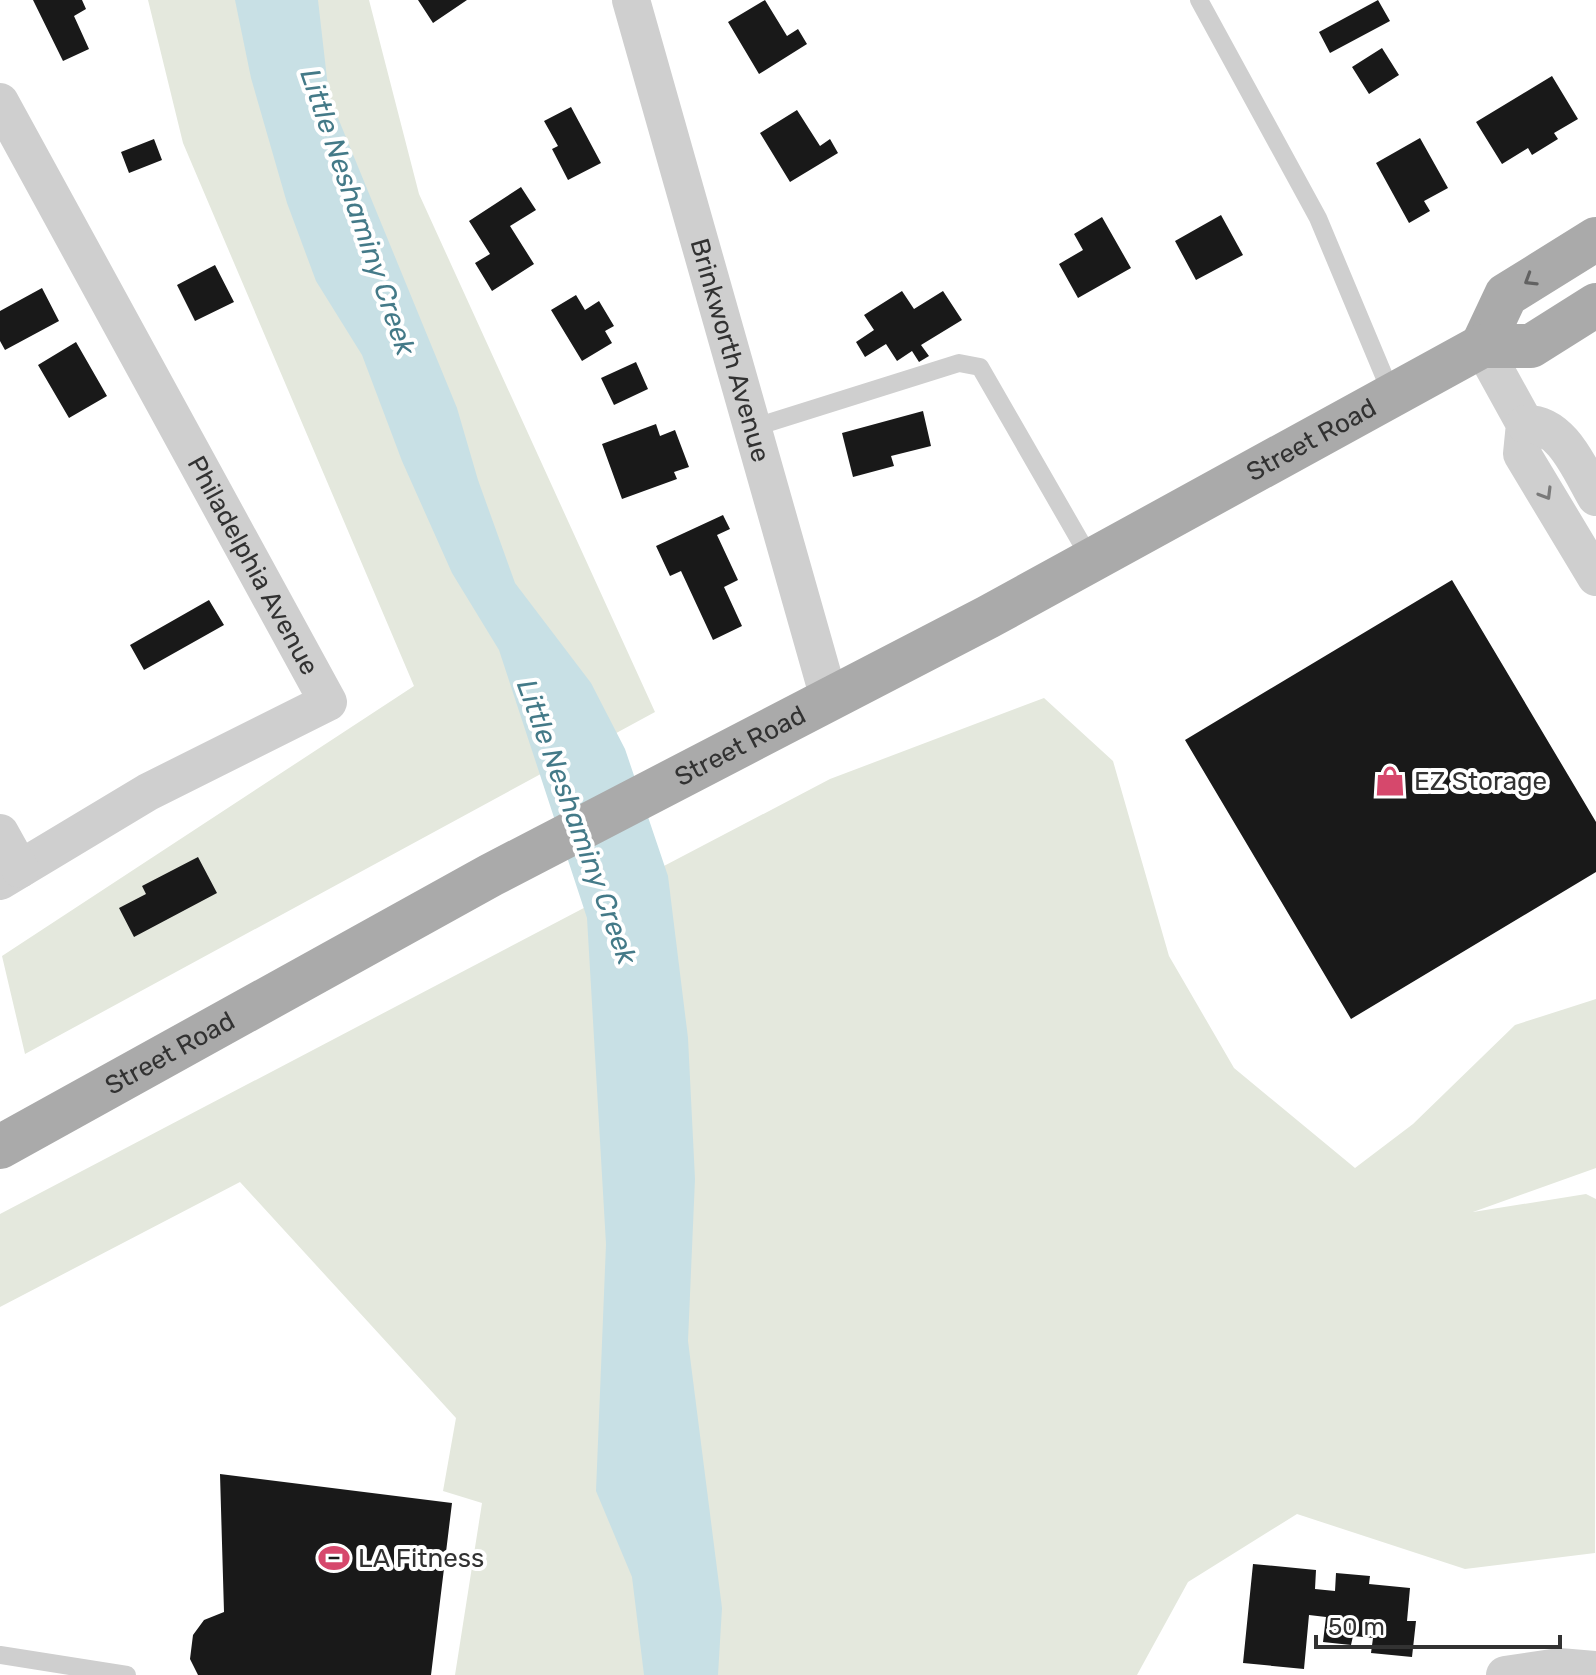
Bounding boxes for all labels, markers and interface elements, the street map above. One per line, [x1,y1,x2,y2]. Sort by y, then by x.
water label: Little Neshaminy Creek [293,64,423,360]
street label: Brinkworth Avenue [684,235,777,465]
one-way arrow [1524,271,1539,286]
street label: Street Road [1241,392,1382,488]
street label: Philadelphia Avenue [181,451,326,680]
one-way arrow [1537,485,1552,500]
water label: Little Neshaminy Creek [510,675,644,970]
street label: Street Road [669,699,811,792]
shop icon: EZ Storage [1373,764,1407,798]
place label: EZ Storage [1414,766,1547,797]
street label: Street Road [100,1005,240,1101]
sports icon: LA Fitness [317,1541,351,1575]
place label: LA Fitness [358,1543,484,1574]
scale bar [1316,1599,1560,1649]
text: 50 m [1328,1613,1385,1641]

